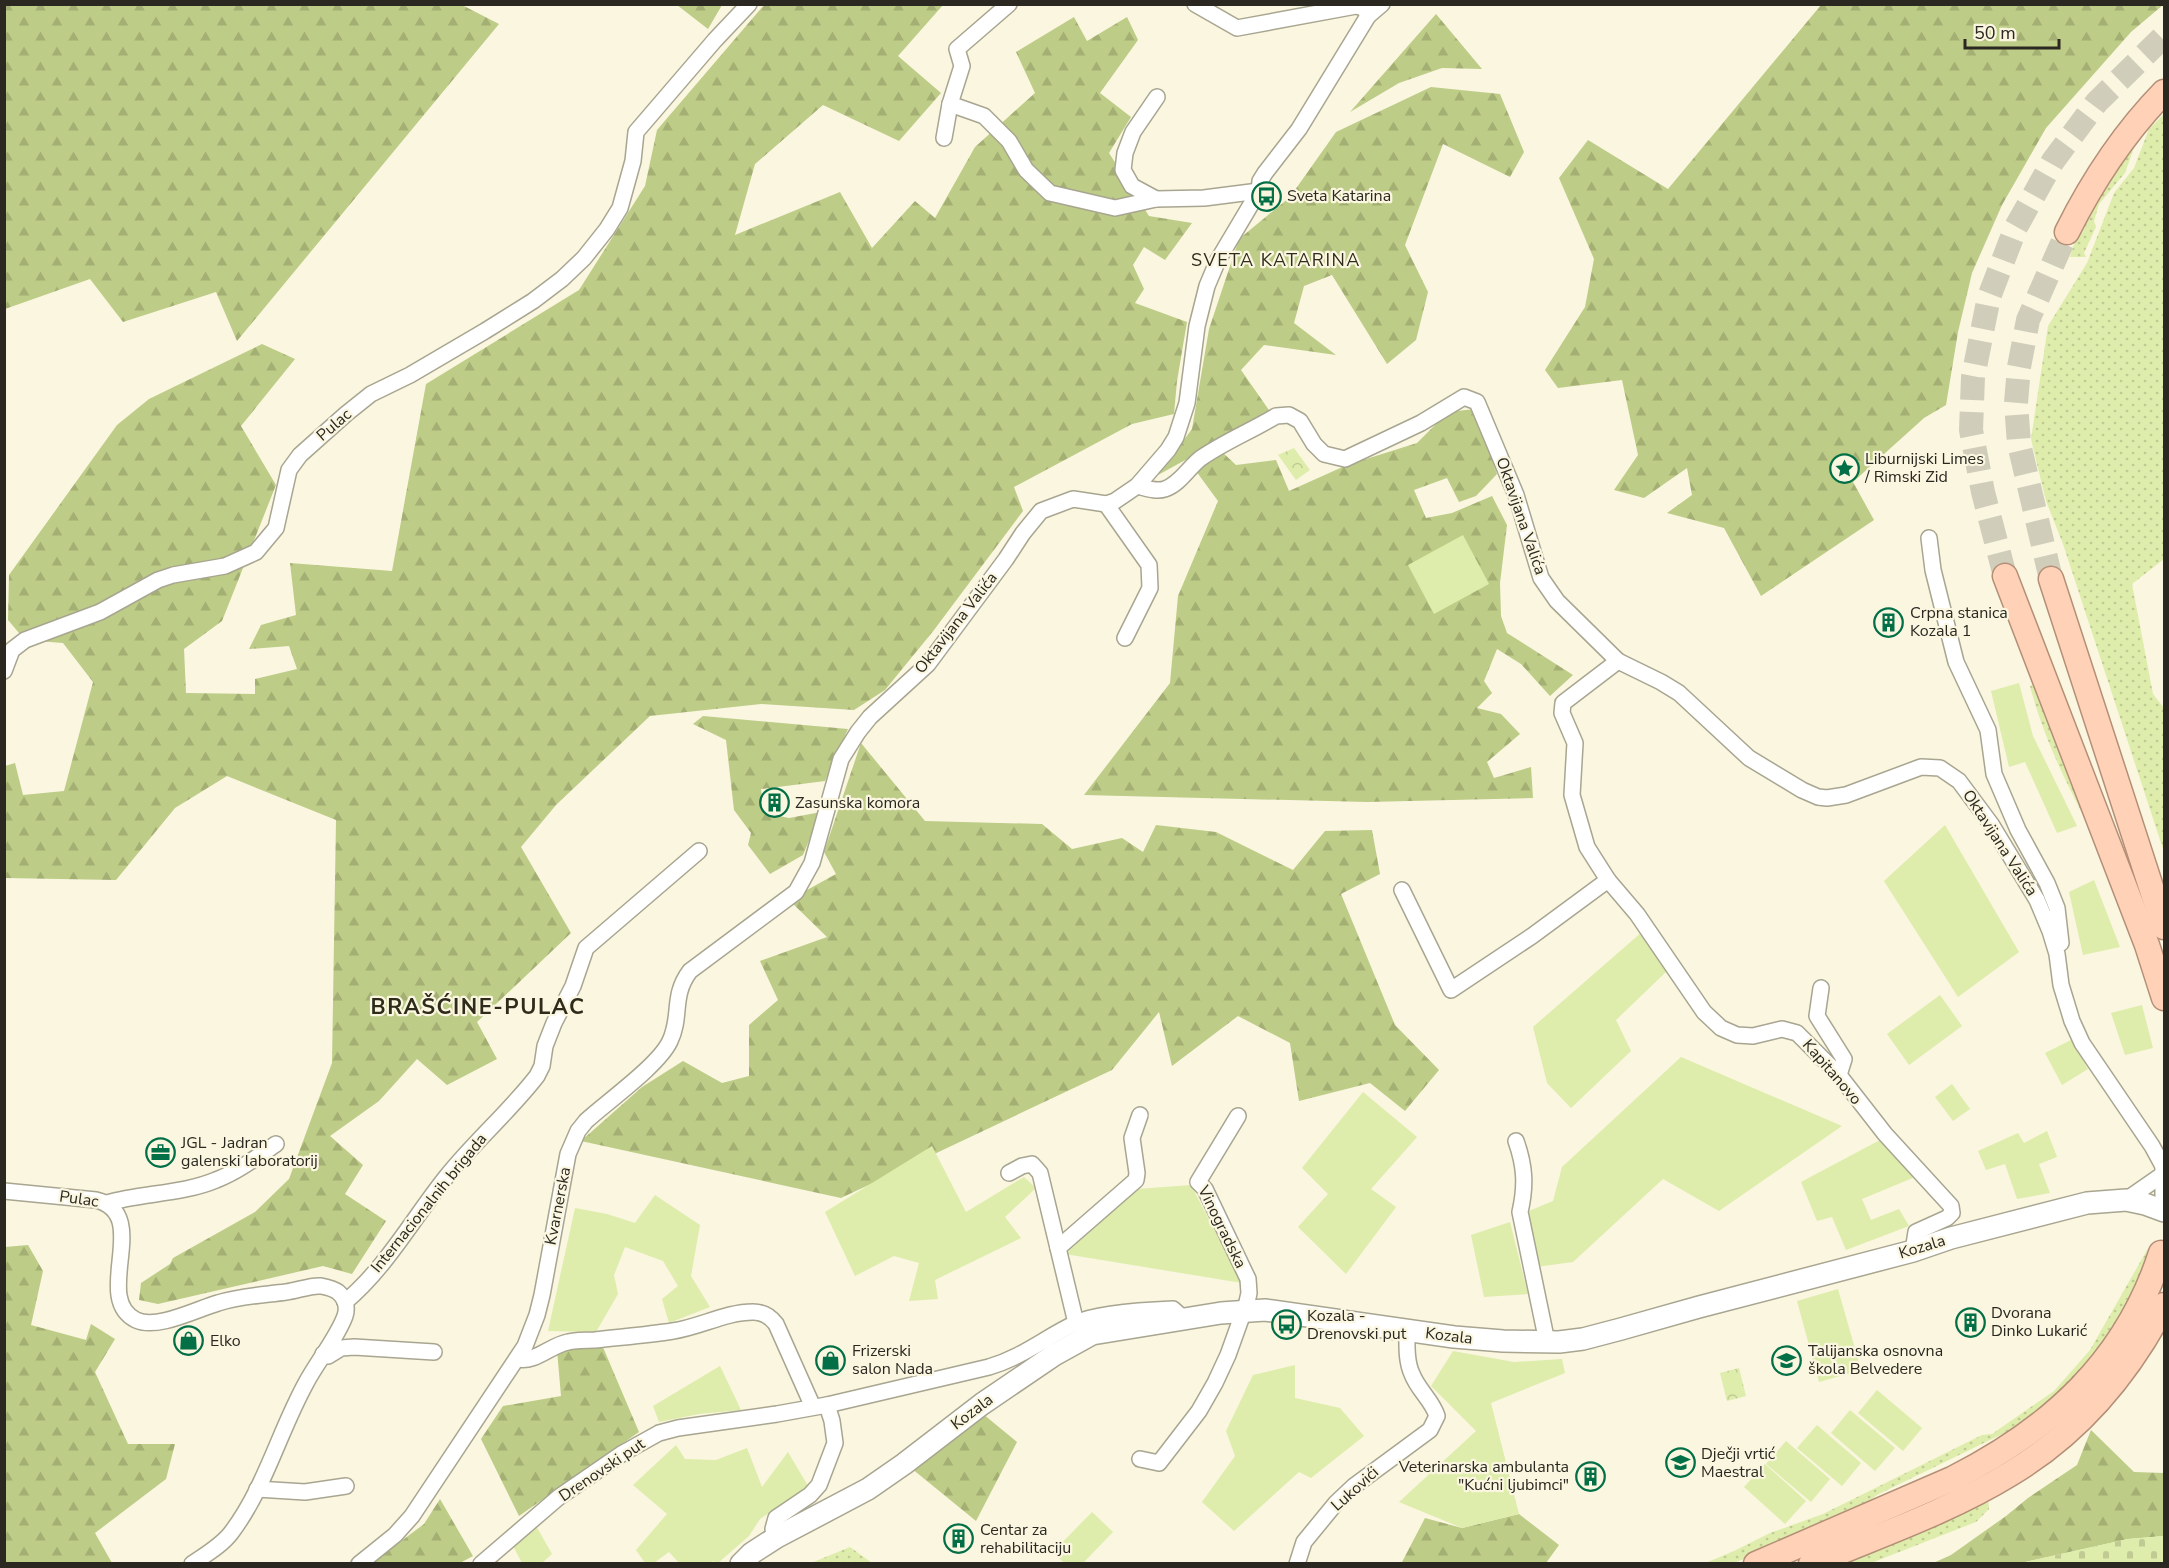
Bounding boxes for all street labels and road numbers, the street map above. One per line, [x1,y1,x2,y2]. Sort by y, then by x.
street label: Pulac [312,403,357,446]
street label: Oktavijana Valića [1491,454,1551,578]
street label: Oktavijana Valića [910,568,1002,678]
street label: Oktavijana Valića [1957,786,2043,900]
street label: Kapitanovo [1797,1034,1867,1110]
street label: Internacionalnih brigada [366,1129,492,1277]
street label: Kvarnerska [540,1165,576,1247]
street label: Vinogradska [1192,1181,1252,1272]
street label: Pulac [58,1185,101,1213]
street label: Kozala [1896,1230,1948,1264]
street label: Kozala [1424,1322,1474,1350]
street label: Kozala [946,1389,998,1435]
street label: Drenovski put [555,1433,650,1507]
street label: Lukovići [1326,1462,1384,1516]

